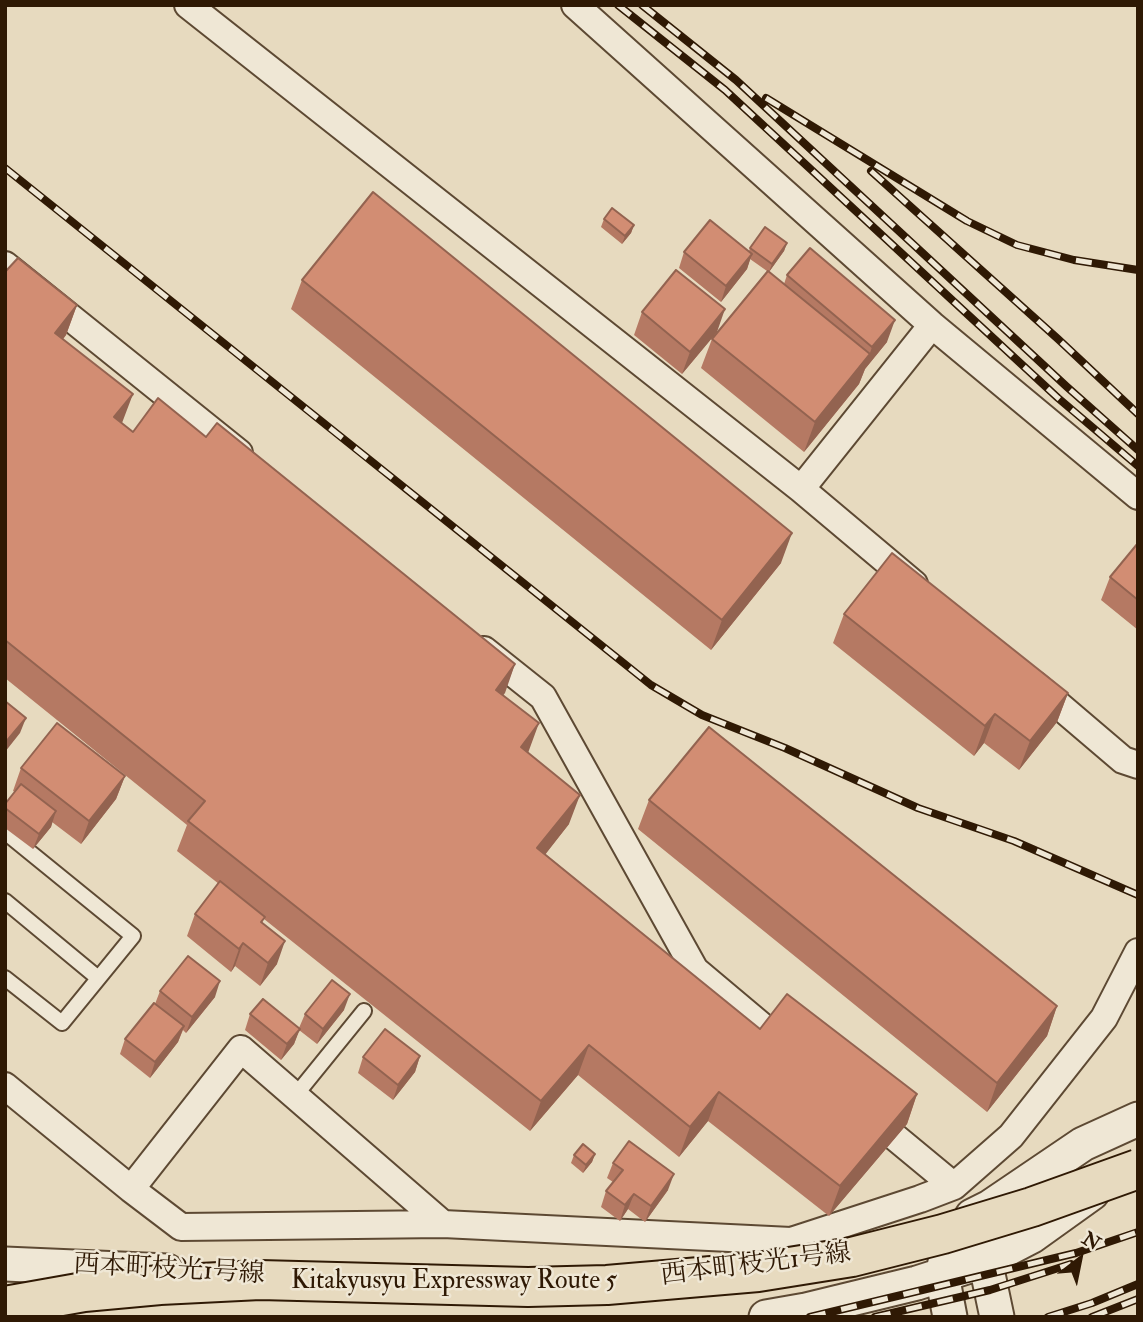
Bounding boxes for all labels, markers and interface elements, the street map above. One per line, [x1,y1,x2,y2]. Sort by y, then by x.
north arrow [1045,1224,1115,1294]
text: N [1078,1227,1105,1256]
street label: 西本町枝光1号線 [659,1239,853,1293]
street label: 西本町枝光1号線 [73,1250,265,1292]
street label: Kitakyusyu Expressway Route 5 [291,1266,617,1298]

